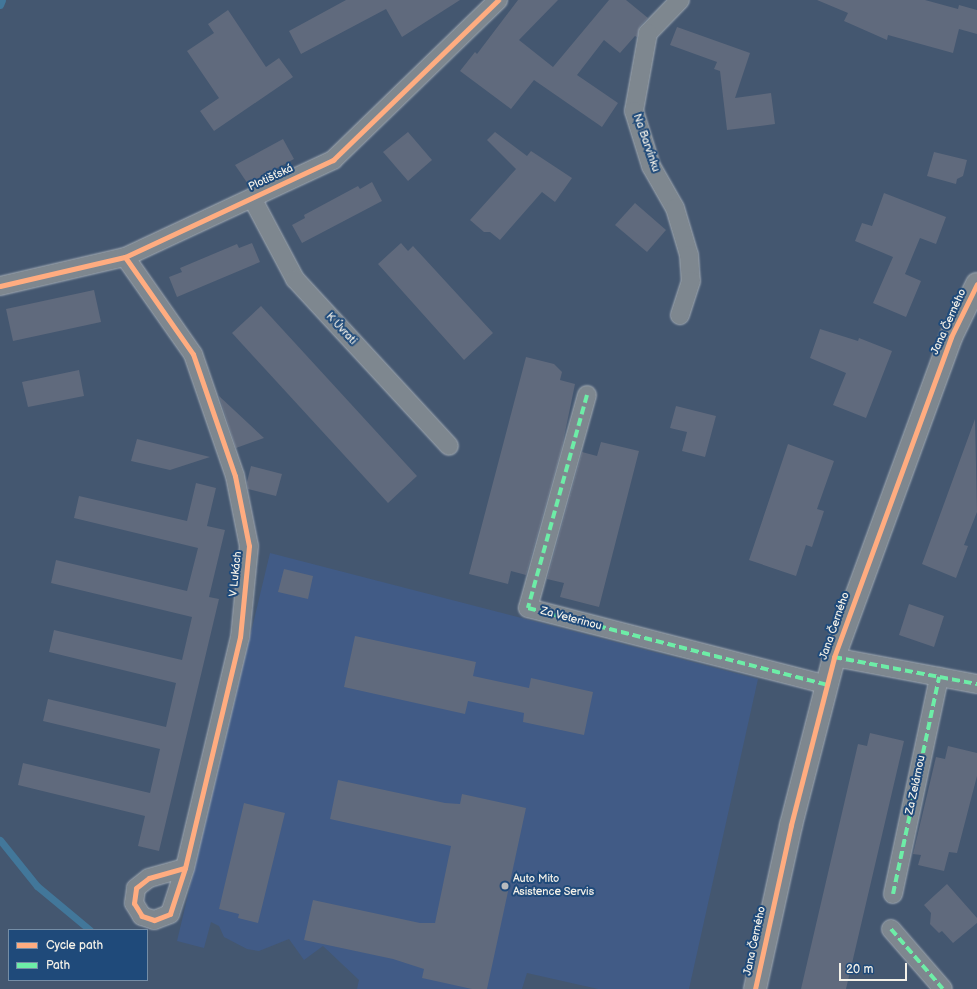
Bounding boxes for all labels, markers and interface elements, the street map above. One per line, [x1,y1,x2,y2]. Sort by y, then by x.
street label: Na Barvínku [630,112,662,174]
street label: Plotišťská [247,162,295,194]
street label: Jana Černého [929,287,969,357]
street label: K Úvrati [323,310,359,348]
street label: V Lukách [227,551,245,597]
street label: Jana Černého [817,590,853,662]
street label: Za Veterinou [539,604,603,634]
street label: Za Zelárnou [903,754,929,816]
place label: Auto Mito Asistence Servis [513,873,594,899]
marker: Auto Mito Asistence Servis [500,881,510,891]
street label: Jana Černého [741,905,769,977]
legend [8,929,148,981]
text: Cycle path [46,938,103,953]
scale bar [841,955,909,981]
text: Path [46,958,70,973]
text: 20 m [846,962,873,977]

